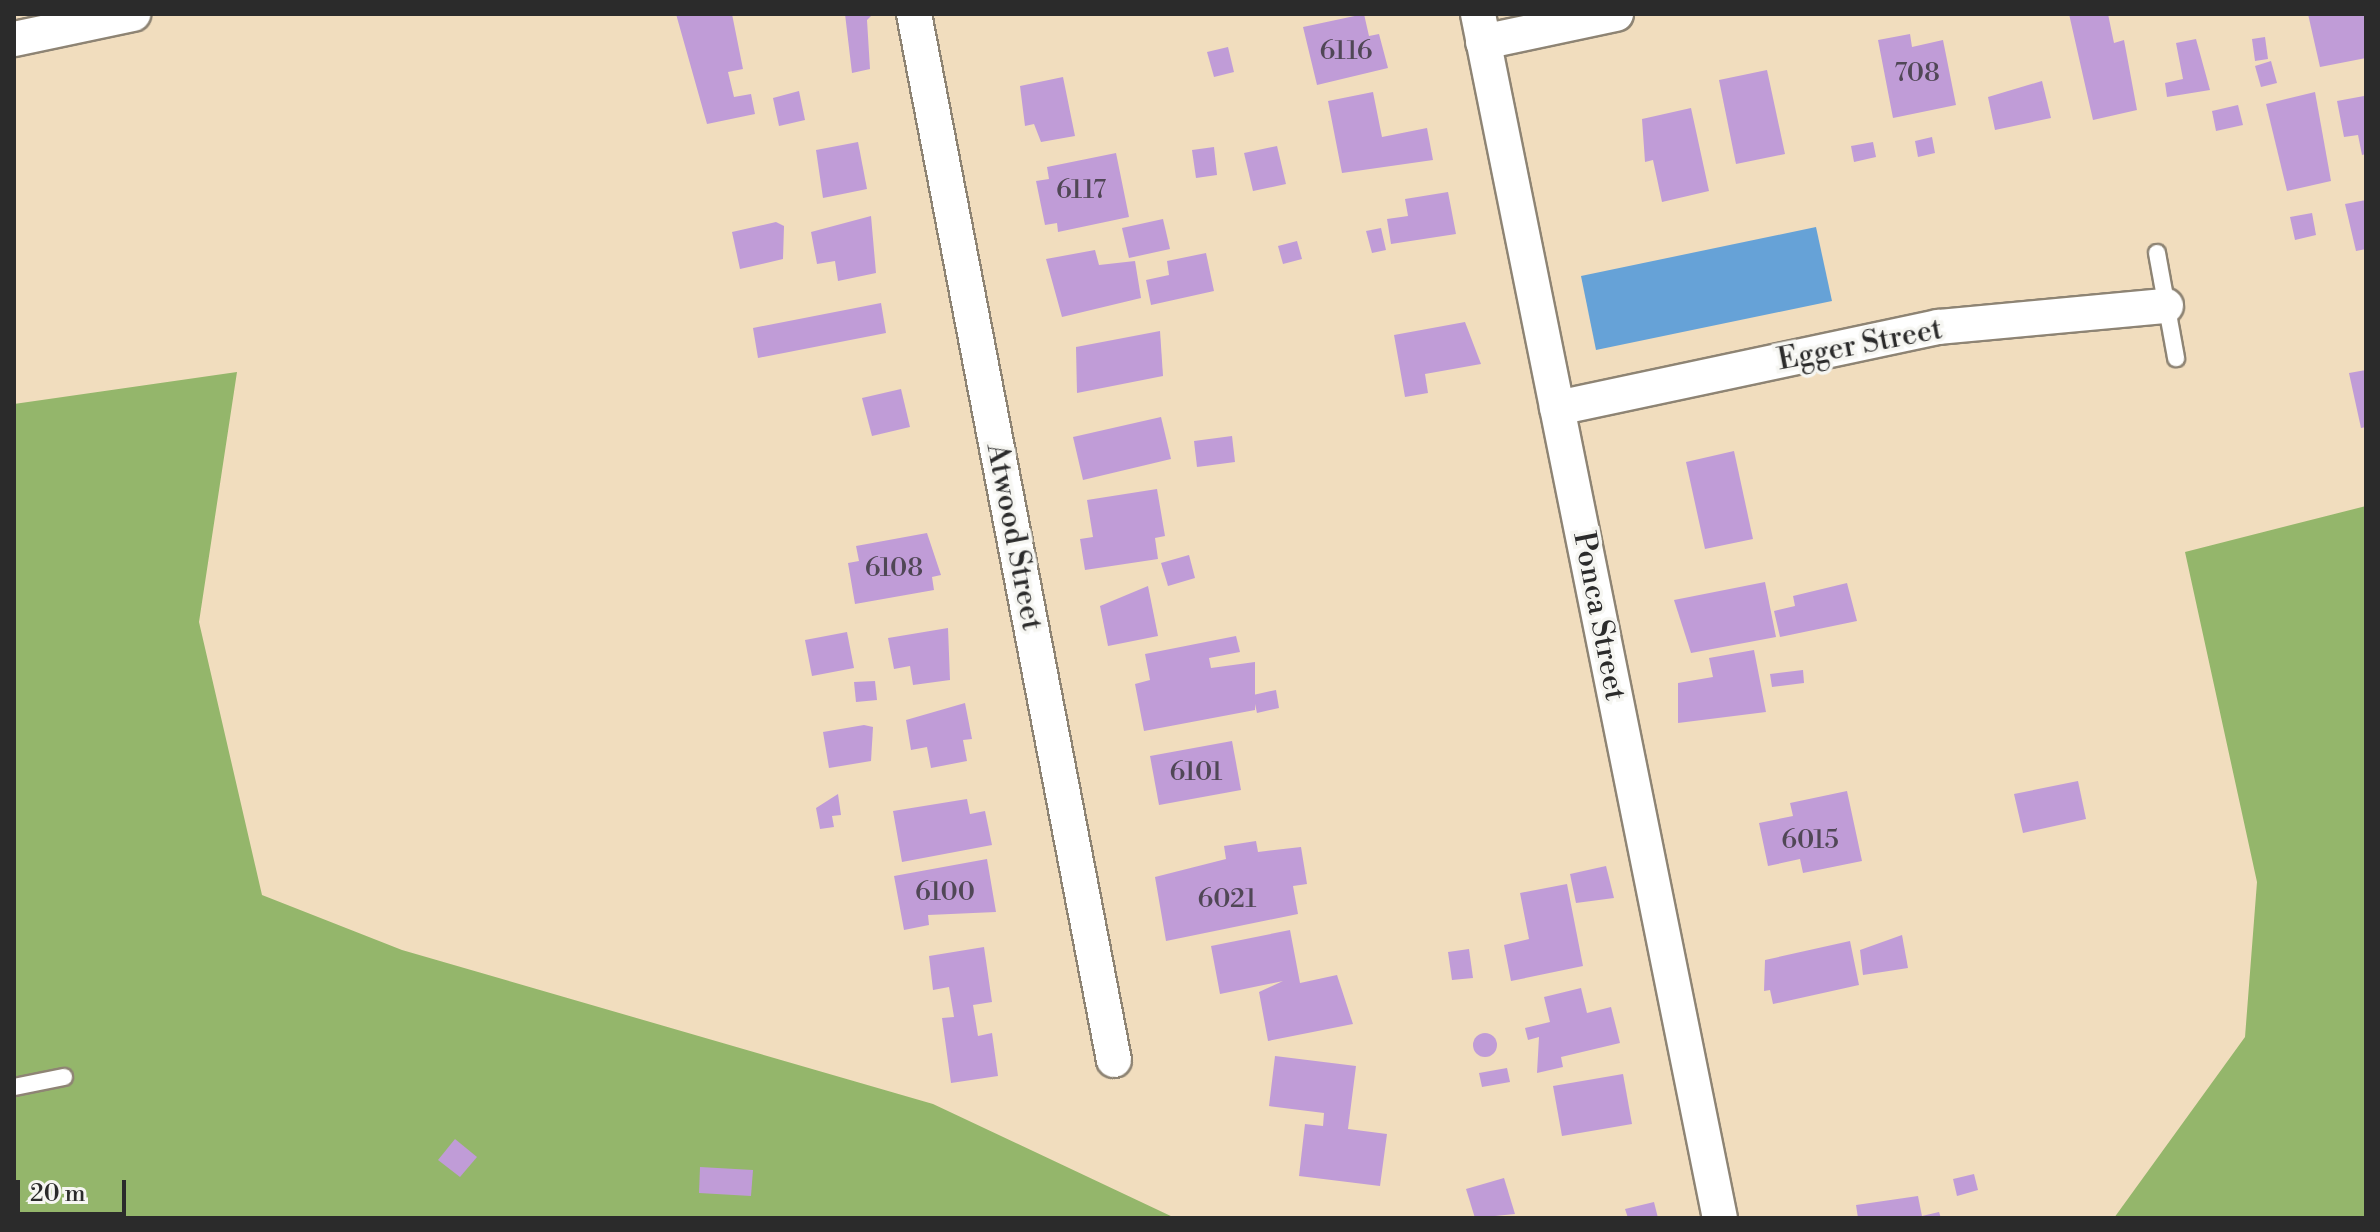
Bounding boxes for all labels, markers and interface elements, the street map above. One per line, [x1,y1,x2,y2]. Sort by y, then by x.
house number: 6116 [1319,36,1373,68]
house number: 708 [1894,58,1940,90]
house number: 6117 [1056,175,1106,207]
street label: Egger Street [1774,311,1946,379]
street label: Atwood Street [978,440,1050,634]
street label: Ponca Street [1565,529,1633,703]
house number: 6108 [865,553,923,585]
house number: 6101 [1169,757,1223,789]
house number: 6015 [1781,825,1839,857]
house number: 6100 [915,877,975,909]
house number: 6021 [1198,884,1256,916]
scale bar [20,1164,130,1214]
text: 20 m [30,1179,86,1209]

